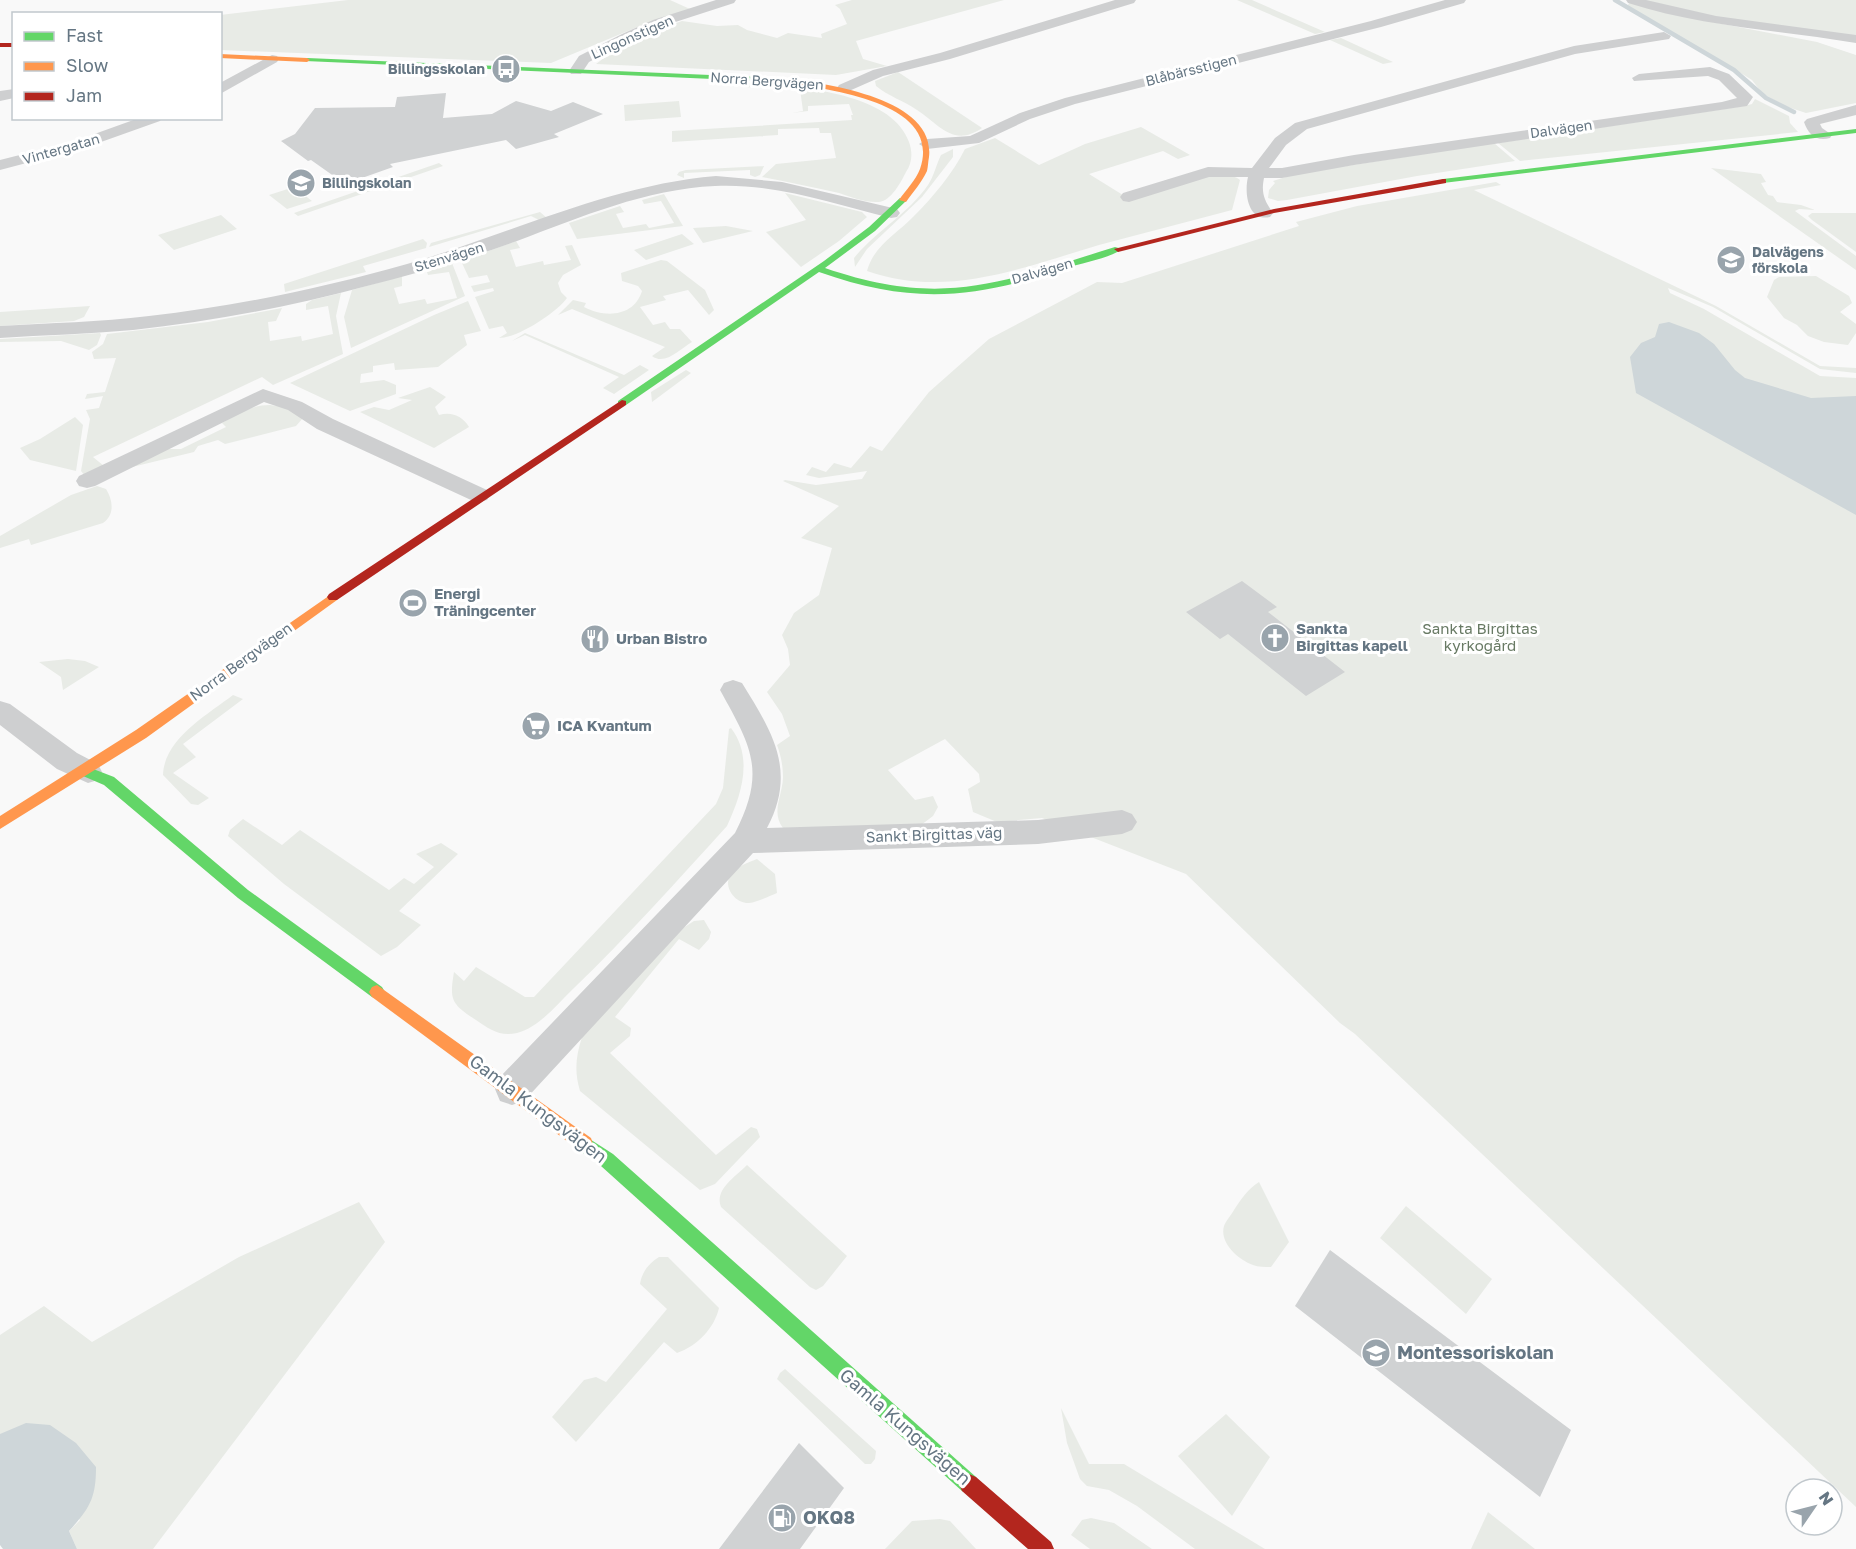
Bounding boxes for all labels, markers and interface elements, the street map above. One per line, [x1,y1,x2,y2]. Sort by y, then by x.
street label: Lingonstigen [588,11,675,62]
legend [12,12,222,120]
text: Fast [66,24,103,46]
street label: Blåbärsstigen [1144,50,1238,89]
bus stop icon: Billingsskolan [490,53,522,85]
text: Slow [66,54,109,76]
place label: Billingsskolan [388,60,485,77]
street label: Norra Bergvägen [710,68,824,93]
text: Jam [66,84,102,106]
street label: Dalvägen [1529,116,1593,141]
street label: Vintergatan [20,129,101,168]
school or university icon: Billingskolan [285,167,317,199]
place label: Billingskolan [322,174,411,191]
street label: Stenvägen [412,238,486,275]
place label: Dalvägens förskola [1752,243,1824,276]
school or university icon: Dalvägens förskola [1715,244,1747,276]
street label: Dalvägen [1009,254,1074,287]
place label: Energi Träningcenter [434,584,536,619]
sports icon: Energi Träningcenter [397,587,429,619]
street label: Norra Bergvägen [186,618,295,704]
place label: Sankta Birgittas kapell [1296,619,1408,654]
park label: Sankta Birgittas kyrkogård [1422,619,1538,654]
church icon: Sankta Birgittas kapell [1259,622,1291,654]
restaurant icon: Urban Bistro [579,623,611,655]
place label: Urban Bistro [616,629,707,647]
supermarket icon: ICA Kvantum [520,710,552,742]
place label: ICA Kvantum [557,716,652,734]
street label: Sankt Birgittas väg [865,823,1003,845]
street label: Gamla Kungsvägen [466,1049,612,1167]
school or university icon: Montessoriskolan [1360,1337,1392,1369]
place label: Montessoriskolan [1397,1341,1554,1363]
street label: Gamla Kungsvägen [836,1363,976,1489]
north arrow [1784,1477,1844,1537]
text: N [1815,1488,1838,1509]
fuel station icon: OKQ8 [766,1502,798,1534]
place label: OKQ8 [803,1506,855,1528]

